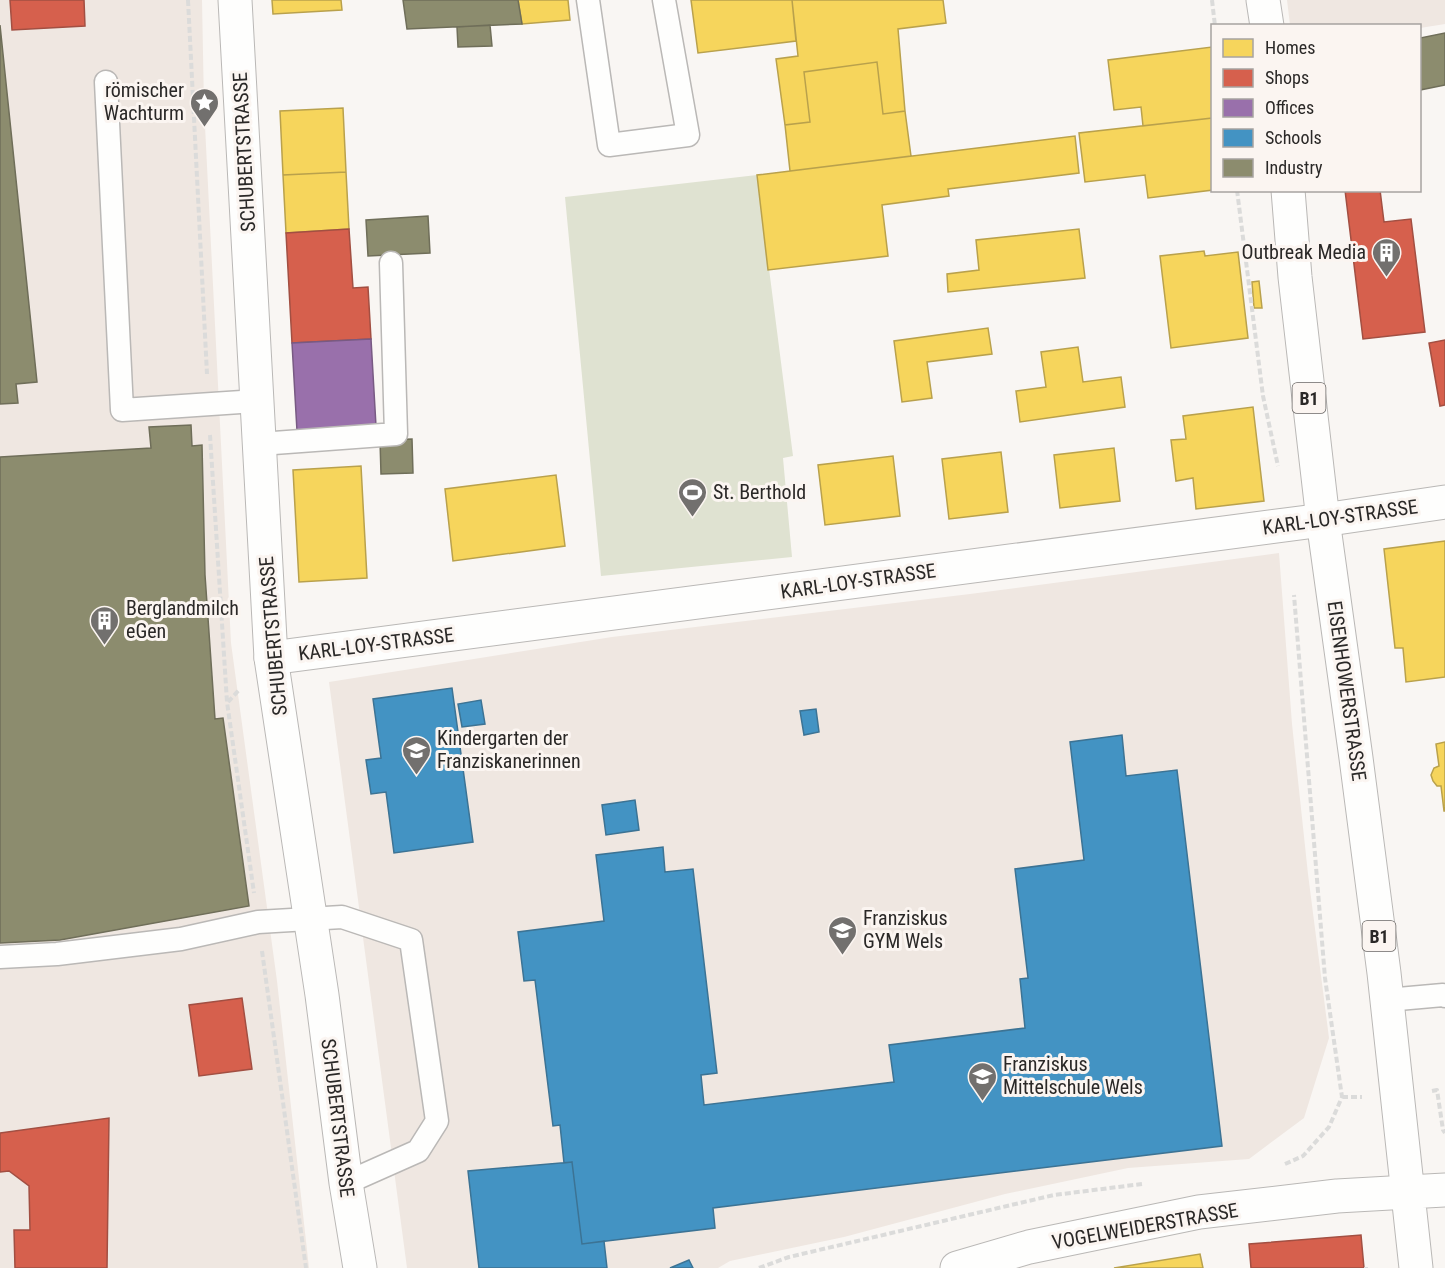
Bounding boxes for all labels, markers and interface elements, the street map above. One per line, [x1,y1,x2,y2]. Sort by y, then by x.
legend [1211,24,1421,192]
text: Homes [1265,37,1315,58]
text: Shops [1265,67,1309,88]
street label: SCHUBERTSTRASSE [228,71,260,232]
place label: römischer Wachturm [104,78,184,125]
place icon: römischer Wachturm [189,86,221,128]
text: Offices [1265,97,1314,118]
text: Schools [1265,127,1322,148]
text: Industry [1265,157,1323,178]
building icon: Outbreak Media [1371,236,1403,278]
place label: Outbreak Media [1241,240,1366,264]
road number: B1 [1292,383,1326,413]
sports icon: St. Berthold [676,476,708,518]
place label: St. Berthold [713,480,806,504]
street label: KARL-LOY-STRASSE [1261,494,1419,540]
street label: SCHUBERTSTRASSE [254,555,292,717]
street label: KARL-LOY-STRASSE [779,558,937,604]
place label: Berglandmilch eGen [126,596,239,643]
street label: EISENHOWERSTRASSE [1322,599,1372,783]
building icon: Berglandmilch eGen [89,604,121,646]
street label: KARL-LOY-STRASSE [297,623,455,665]
place label: Kindergarten der Franziskanerinnen [437,726,581,773]
school or university icon: Kindergarten der Franziskanerinnen [400,734,432,776]
place label: Franziskus GYM Wels [863,906,948,953]
school or university icon: Franziskus GYM Wels [826,914,858,956]
road number: B1 [1362,921,1396,951]
street label: SCHUBERTSTRASSE [316,1037,360,1199]
place label: Franziskus Mittelschule Wels [1003,1052,1143,1099]
school or university icon: Franziskus Mittelschule Wels [966,1060,998,1102]
street label: VOGELWEIDERSTRASSE [1050,1198,1240,1254]

